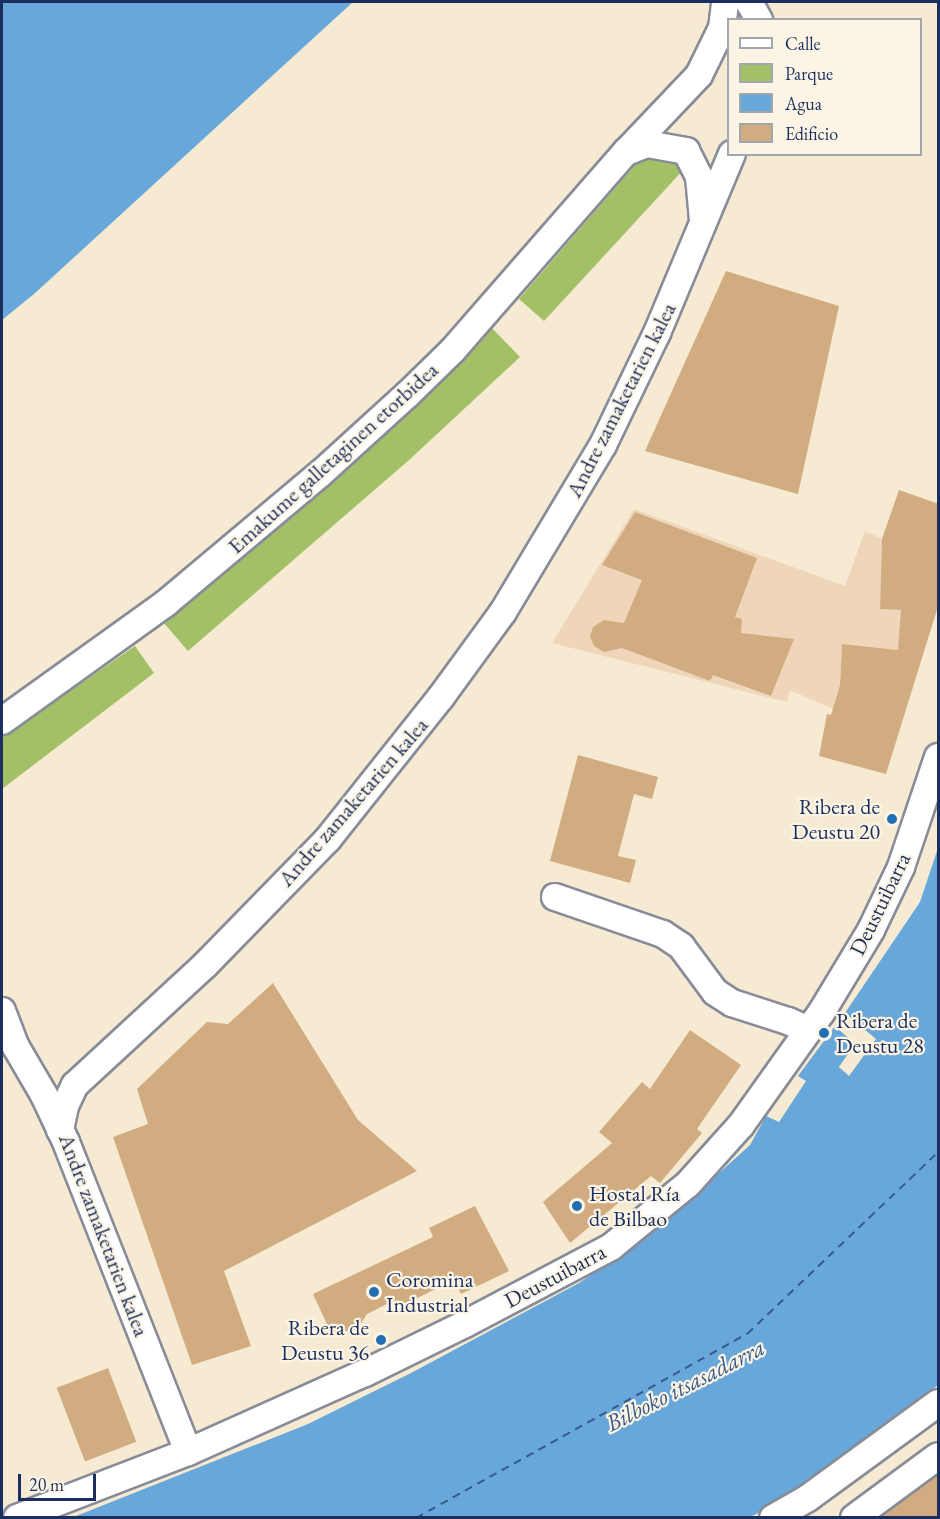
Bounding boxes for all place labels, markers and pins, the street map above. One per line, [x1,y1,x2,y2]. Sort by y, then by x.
place label: Ribera de Deustu 20 [792,793,880,844]
marker: Ribera de Deustu 20 [885,812,899,826]
place label: Ribera de Deustu 28 [836,1007,924,1058]
marker: Ribera de Deustu 28 [817,1026,831,1040]
place label: Hostal Ría de Bilbao [589,1180,680,1232]
marker: Hostal Ría de Bilbao [570,1199,584,1213]
place label: Coromina Industrial [386,1266,474,1318]
marker: Coromina Industrial [367,1285,381,1299]
place label: Ribera de Deustu 36 [281,1314,369,1366]
marker: Ribera de Deustu 36 [374,1333,388,1347]

